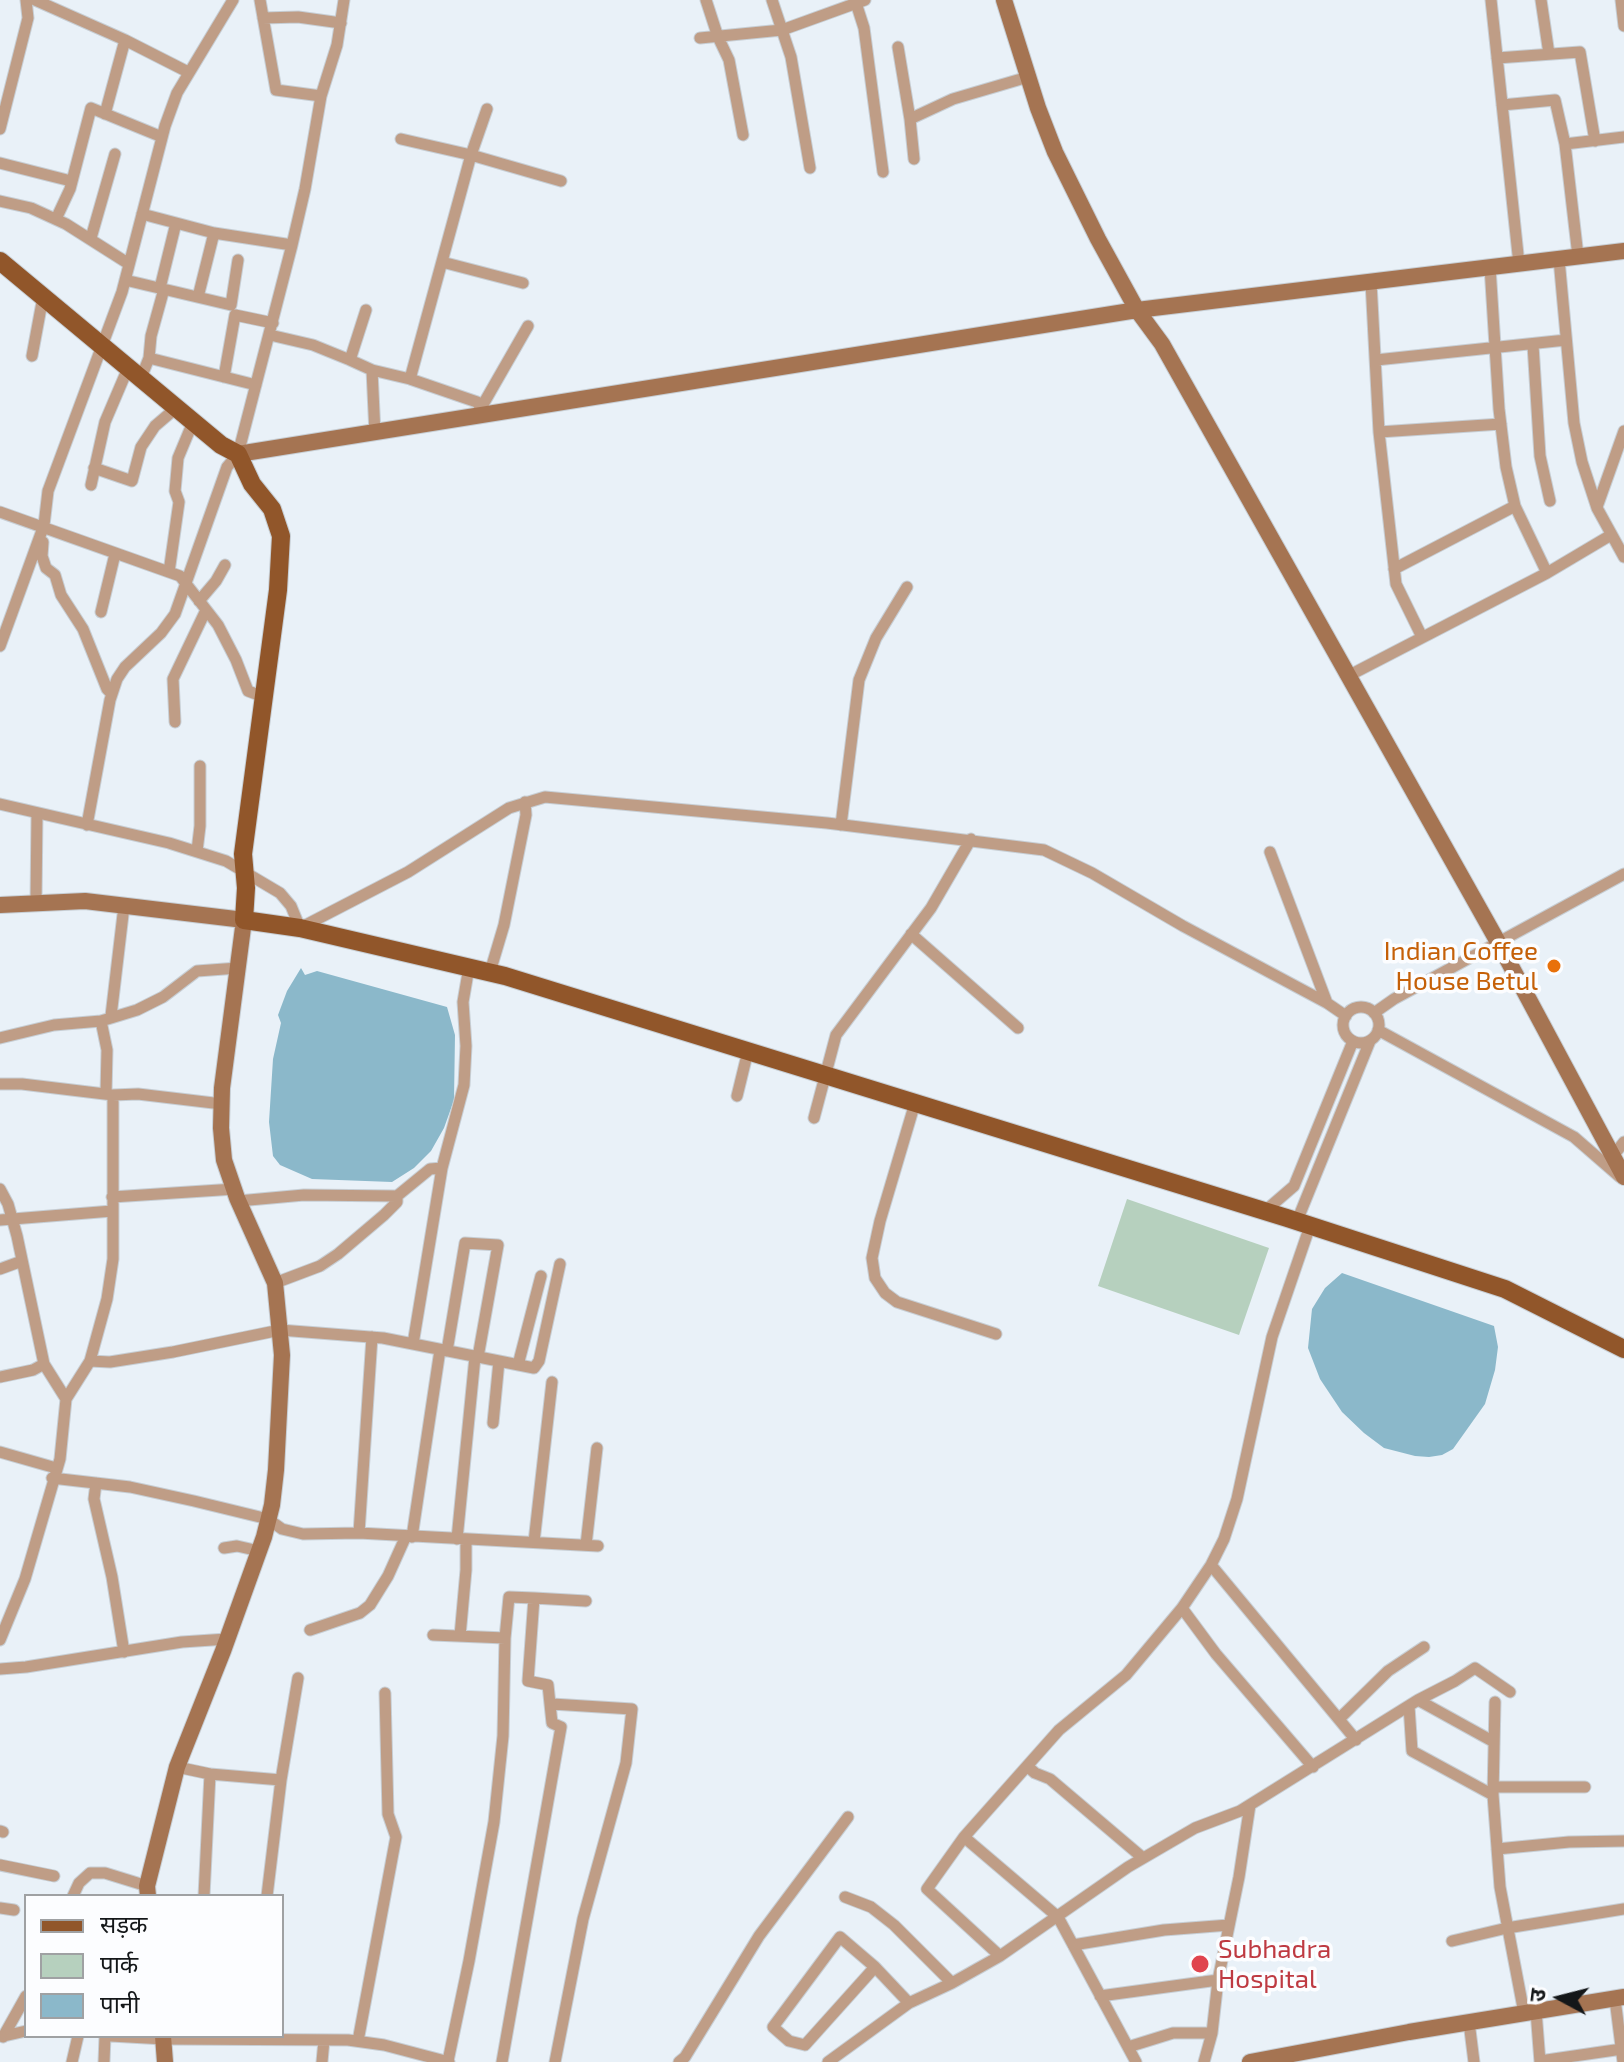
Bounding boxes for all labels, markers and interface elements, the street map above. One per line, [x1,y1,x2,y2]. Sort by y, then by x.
place label: Indian Coffee House Betul [1384,935,1538,996]
marker: Indian Coffee House Betul [1545,957,1563,975]
legend [24,1894,284,2038]
text: सड़क [100,1909,148,1938]
place label: Subhadra Hospital [1218,1933,1331,1994]
text: पार्क [100,1949,138,1978]
marker: Subhadra Hospital [1189,1953,1211,1975]
north arrow [1520,1958,1600,2038]
text: उ [1522,1987,1550,2003]
text: पानी [100,1989,139,2018]

